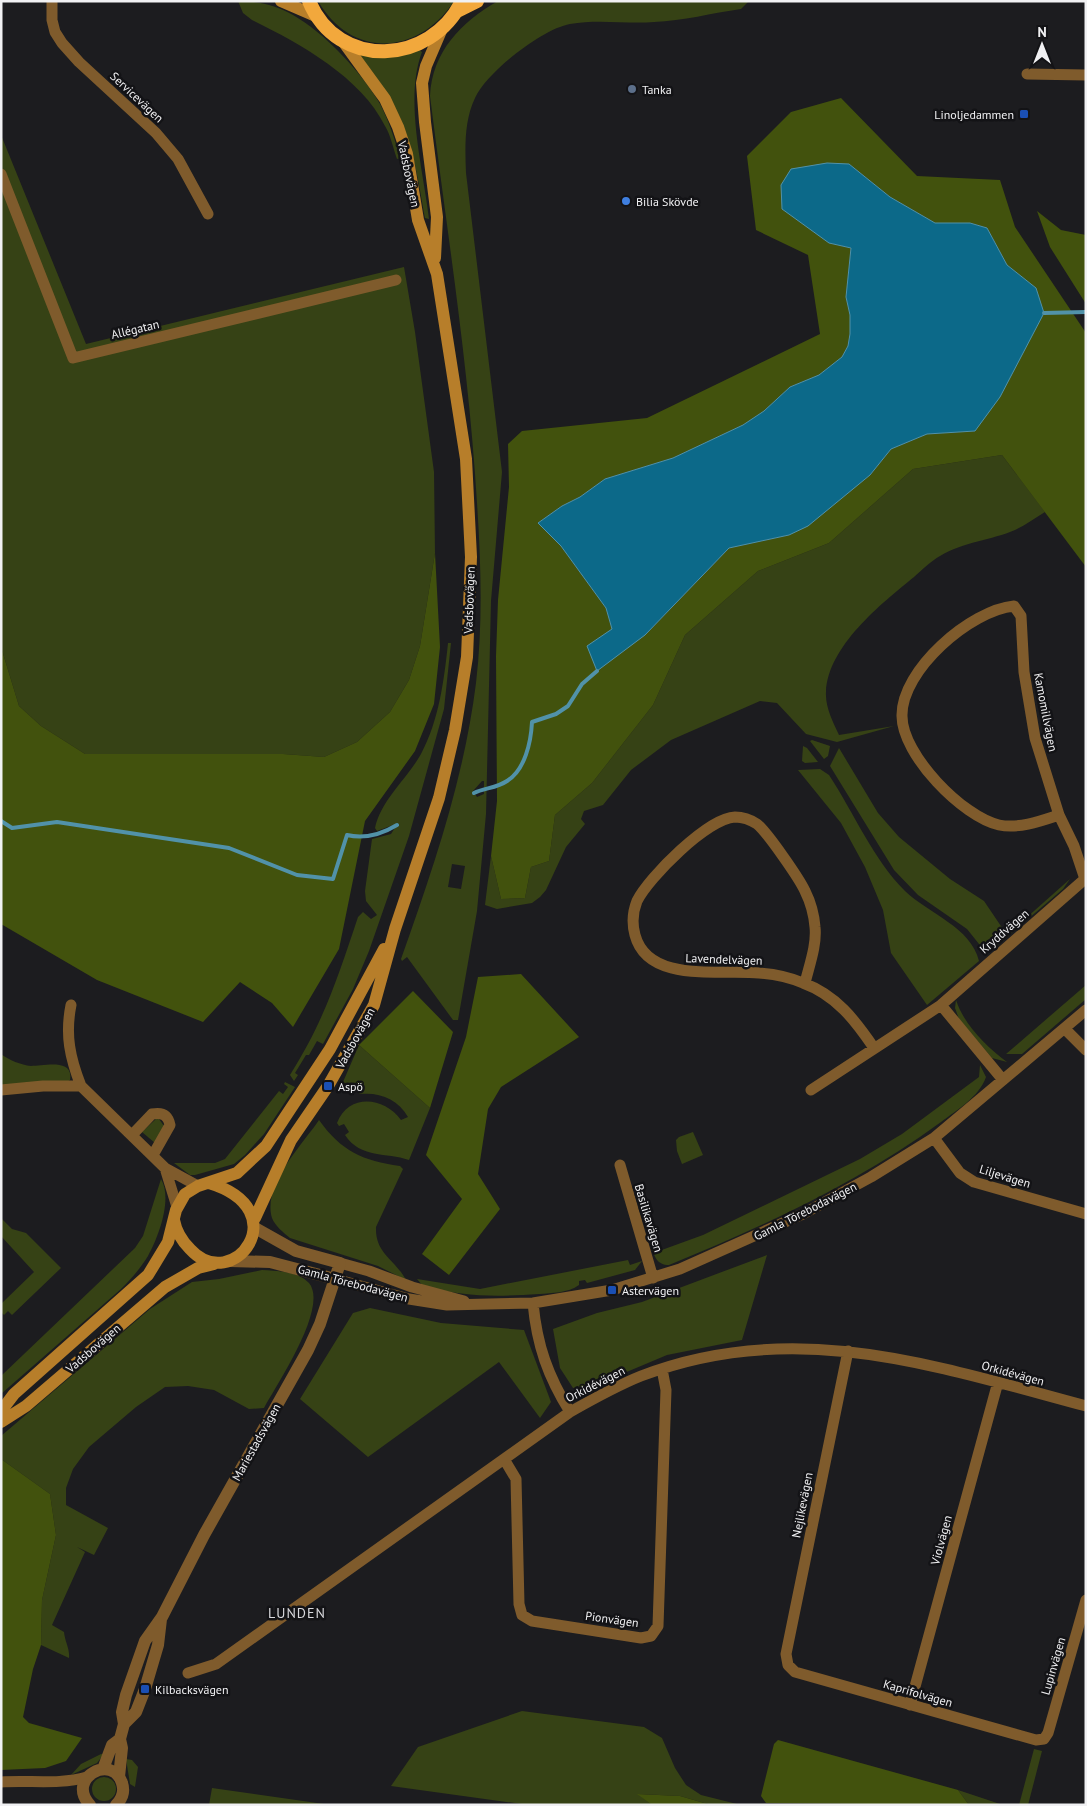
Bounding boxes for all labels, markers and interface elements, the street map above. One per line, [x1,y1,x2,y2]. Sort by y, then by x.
north arrow [1017,20,1067,70]
text: N [1037,23,1047,41]
street label: Servicevägen [107,69,167,125]
place label: Tanka [642,82,672,97]
marker: Tanka [626,83,638,95]
place label: Linoljedammen [934,107,1014,122]
marker: Linoljedammen [1018,108,1030,120]
street label: Vadsbovägen [394,139,423,208]
place label: Bilia Skövde [636,194,699,209]
marker: Bilia Skövde [620,195,632,207]
street label: Allégatan [109,316,161,342]
street label: Vadsbovägen [460,566,478,635]
street label: Kamomillvägen [1031,671,1061,753]
street label: Kryddvägen [976,906,1032,956]
street label: Lavendelvägen [685,950,763,968]
street label: Vadsbovägen [332,1005,378,1072]
place label: Aspö [338,1079,363,1094]
marker: Aspö [322,1080,334,1092]
street label: Liljevägen [978,1161,1032,1191]
street label: Gamla Törebodavägen [751,1179,859,1243]
street label: Basilikavägen [632,1182,666,1254]
street label: Gamla Törebodavägen [296,1261,410,1305]
place label: Astervägen [622,1283,679,1298]
marker: Astervägen [606,1284,618,1296]
street label: Vadsbovägen [62,1320,123,1376]
street label: Orkidévägen [980,1357,1046,1389]
street label: Orkidévägen [563,1363,627,1405]
street label: Mariestadsvägen [229,1401,283,1483]
street label: Nejlikevägen [788,1471,816,1539]
street label: Violvägen [927,1514,955,1567]
district label: LUNDEN [268,1604,326,1622]
street label: Pionvägen [584,1608,640,1630]
street label: Lupinvägen [1038,1635,1068,1697]
street label: Kaprifolvägen [882,1676,954,1710]
place label: Kilbacksvägen [155,1682,229,1697]
marker: Kilbacksvägen [139,1683,151,1695]

